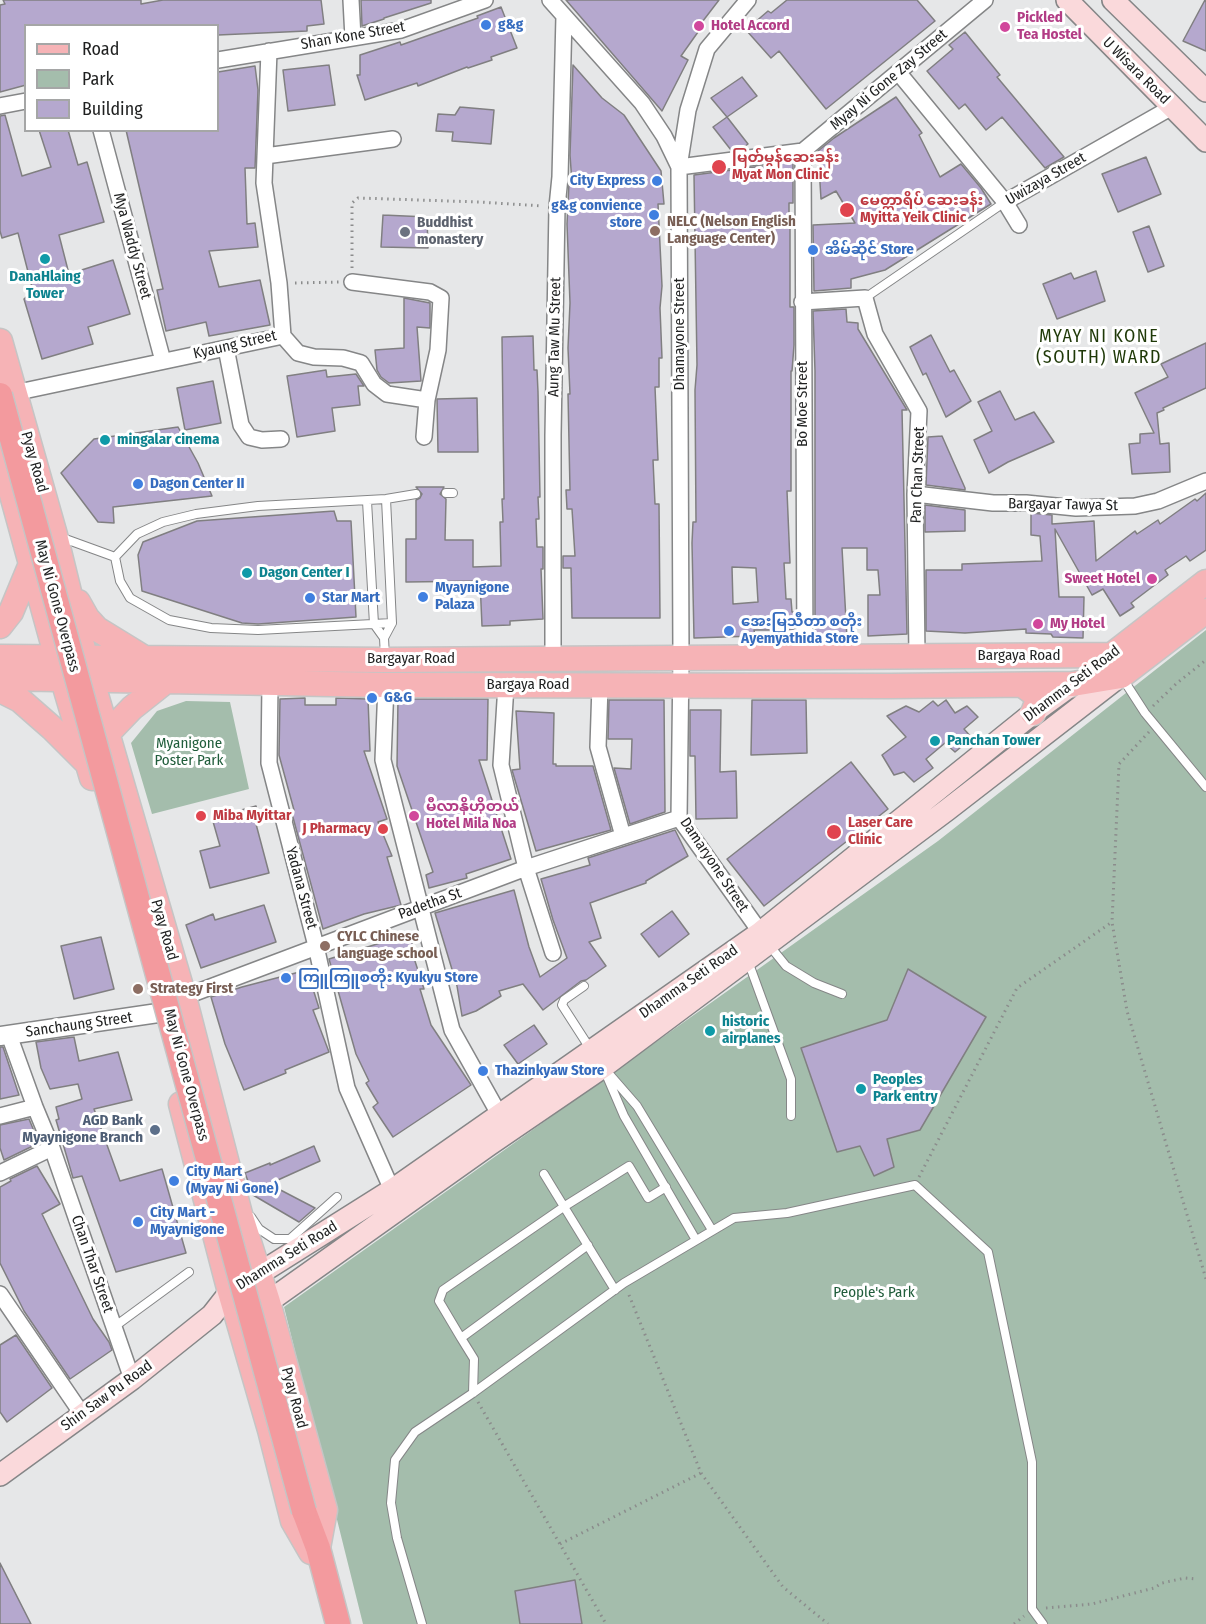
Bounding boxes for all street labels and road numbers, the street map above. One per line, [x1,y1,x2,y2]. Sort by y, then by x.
street label: Shan Kone Street [300,18,406,54]
street label: Myay Ni Gone Zay Street [827,26,951,134]
street label: U Wisara Road [1099,34,1173,108]
street label: Uwizaya Street [1003,149,1089,209]
street label: Mya Waddy Street [109,191,155,301]
street label: Aung Taw Mu Street [545,277,565,397]
street label: Dhamayone Street [671,278,689,390]
street label: Kyaung Street [192,327,278,363]
street label: Bo Moe Street [794,361,812,447]
street label: Pan Chan Street [907,426,929,524]
street label: Pyay Road [17,429,51,495]
street label: Bargayar Tawya St [1008,495,1118,515]
street label: May Ni Gone Overpass [31,538,83,674]
street label: Dhamma Seti Road [1020,642,1124,726]
street label: Bargaya Road [978,647,1060,665]
street label: Bargayar Road [367,650,455,668]
street label: Bargaya Road [487,676,569,694]
street label: Damaryone Street [676,814,752,916]
street label: Yadana Street [281,845,321,931]
street label: Padetha St [396,884,464,924]
street label: Pyay Road [147,897,181,963]
street label: Dhamma Seti Road [636,941,742,1023]
street label: May Ni Gone Overpass [160,1007,212,1143]
street label: Sanchaung Street [24,1009,134,1041]
street label: Chan Thar Street [67,1213,117,1315]
street label: Dhamma Seti Road [233,1218,341,1294]
street label: Shin Saw Pu Road [58,1357,156,1435]
street label: Pyay Road [277,1365,311,1431]

